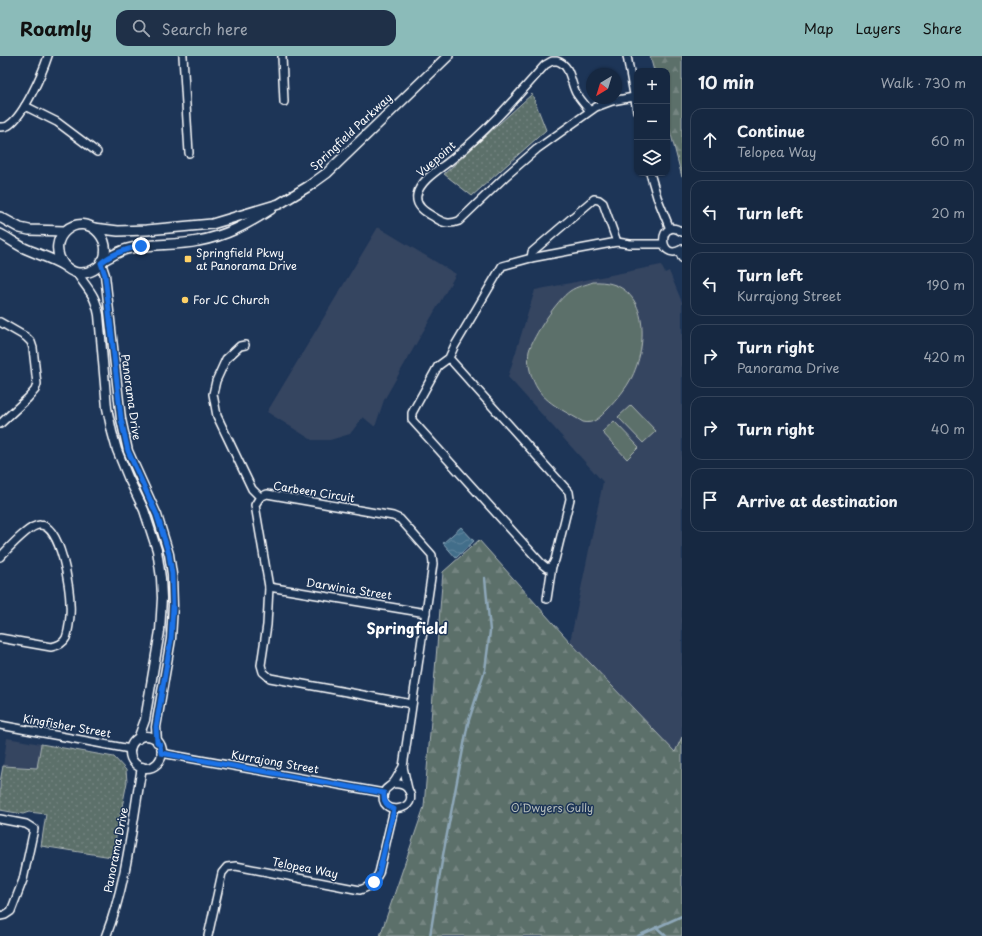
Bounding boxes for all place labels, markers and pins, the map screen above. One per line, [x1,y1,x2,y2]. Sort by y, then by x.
place label: Springfield Pkwy at Panorama Drive [196,244,297,274]
marker: Springfield Pkwy at Panorama Drive [183,254,193,264]
place label: For JC Church [193,291,270,308]
marker: For JC Church [180,295,190,305]

